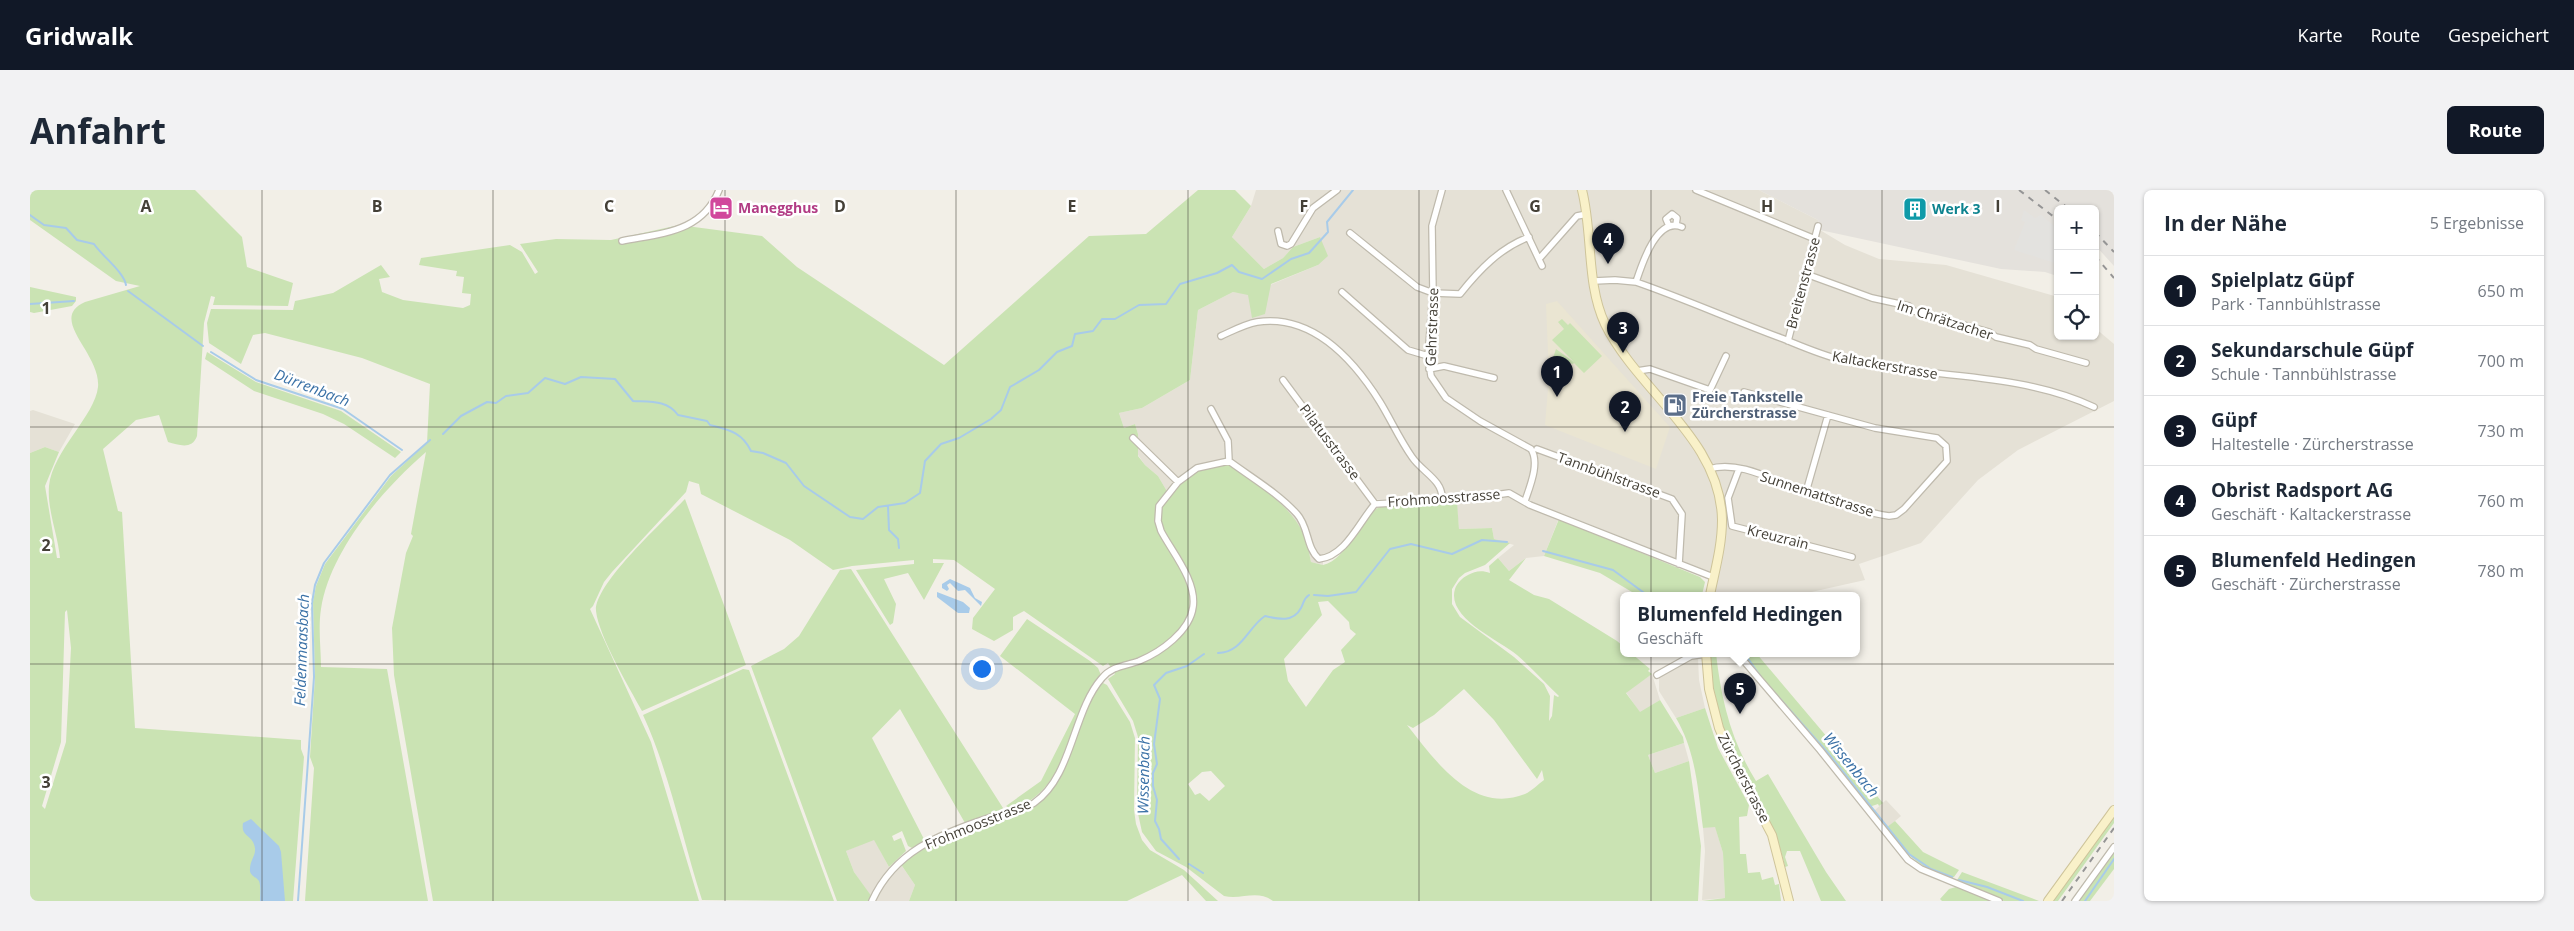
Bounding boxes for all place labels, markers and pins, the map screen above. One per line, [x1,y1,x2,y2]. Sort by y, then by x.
hotel icon: Manegghus [708,195,734,221]
building icon: Werk 3 [1902,196,1928,222]
place label: Manegghus [738,198,818,217]
place label: Werk 3 [1932,199,1981,218]
pin: 4 [1592,223,1624,264]
pin: 3 [1607,312,1639,353]
pin: 1 [1541,356,1573,397]
place label: Freie Tankstelle Zürcherstrasse [1692,387,1803,422]
pin: 2 [1609,391,1641,432]
fuel station icon: Freie Tankstelle Zürcherstrasse [1662,392,1688,418]
pin: 5 [1724,673,1756,714]

